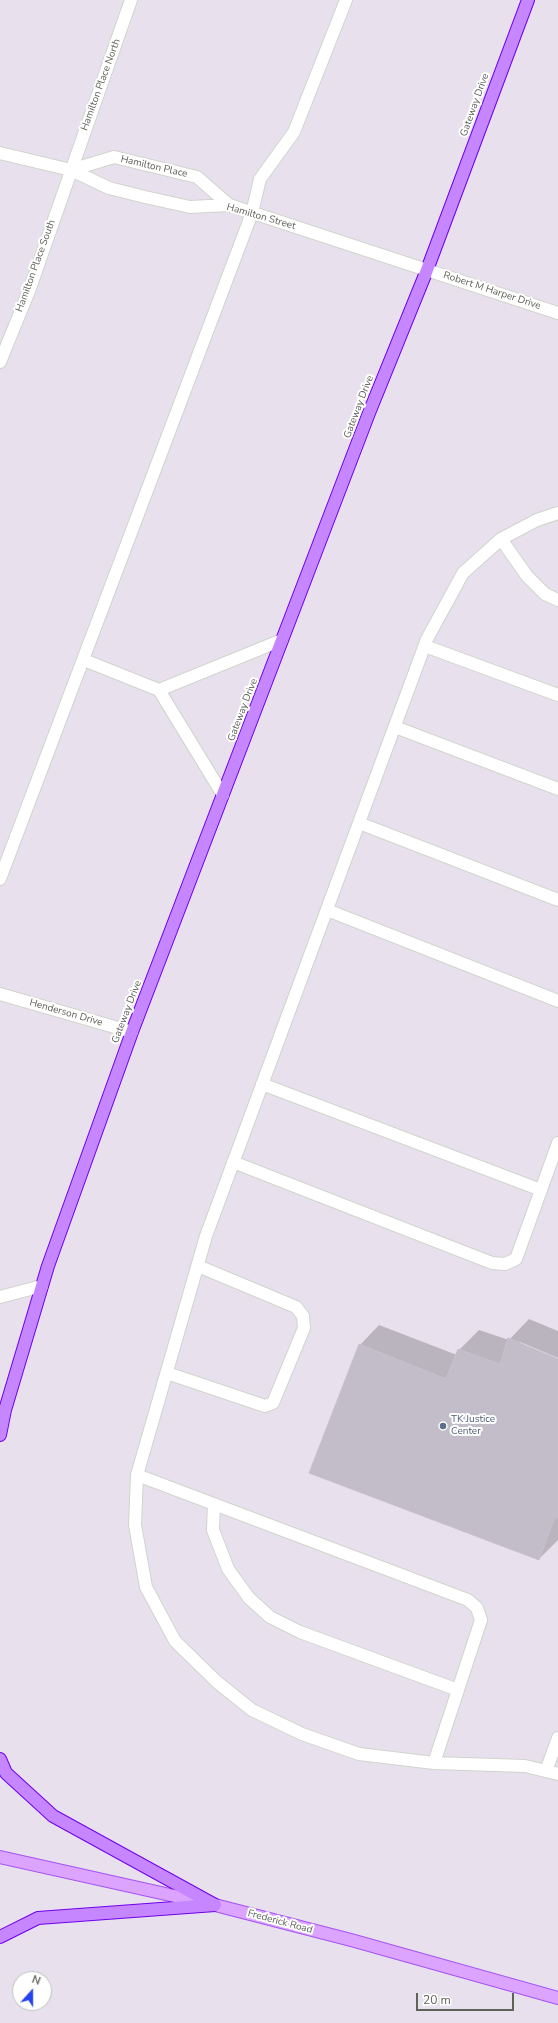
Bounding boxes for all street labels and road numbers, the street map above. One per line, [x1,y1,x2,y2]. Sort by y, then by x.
street label: Hamilton Place North [79,37,123,133]
street label: Gateway Drive [458,72,492,138]
street label: Hamilton Place [119,153,189,181]
street label: Hamilton Street [225,201,297,233]
street label: Hamilton Place South [14,218,58,314]
street label: Robert M Harper Drive [442,270,542,312]
street label: Gateway Drive [342,374,376,440]
street label: Gateway Drive [226,677,260,743]
street label: Gateway Drive [110,979,144,1045]
street label: Henderson Drive [28,997,104,1029]
street label: Frederick Road [246,1908,314,1936]

